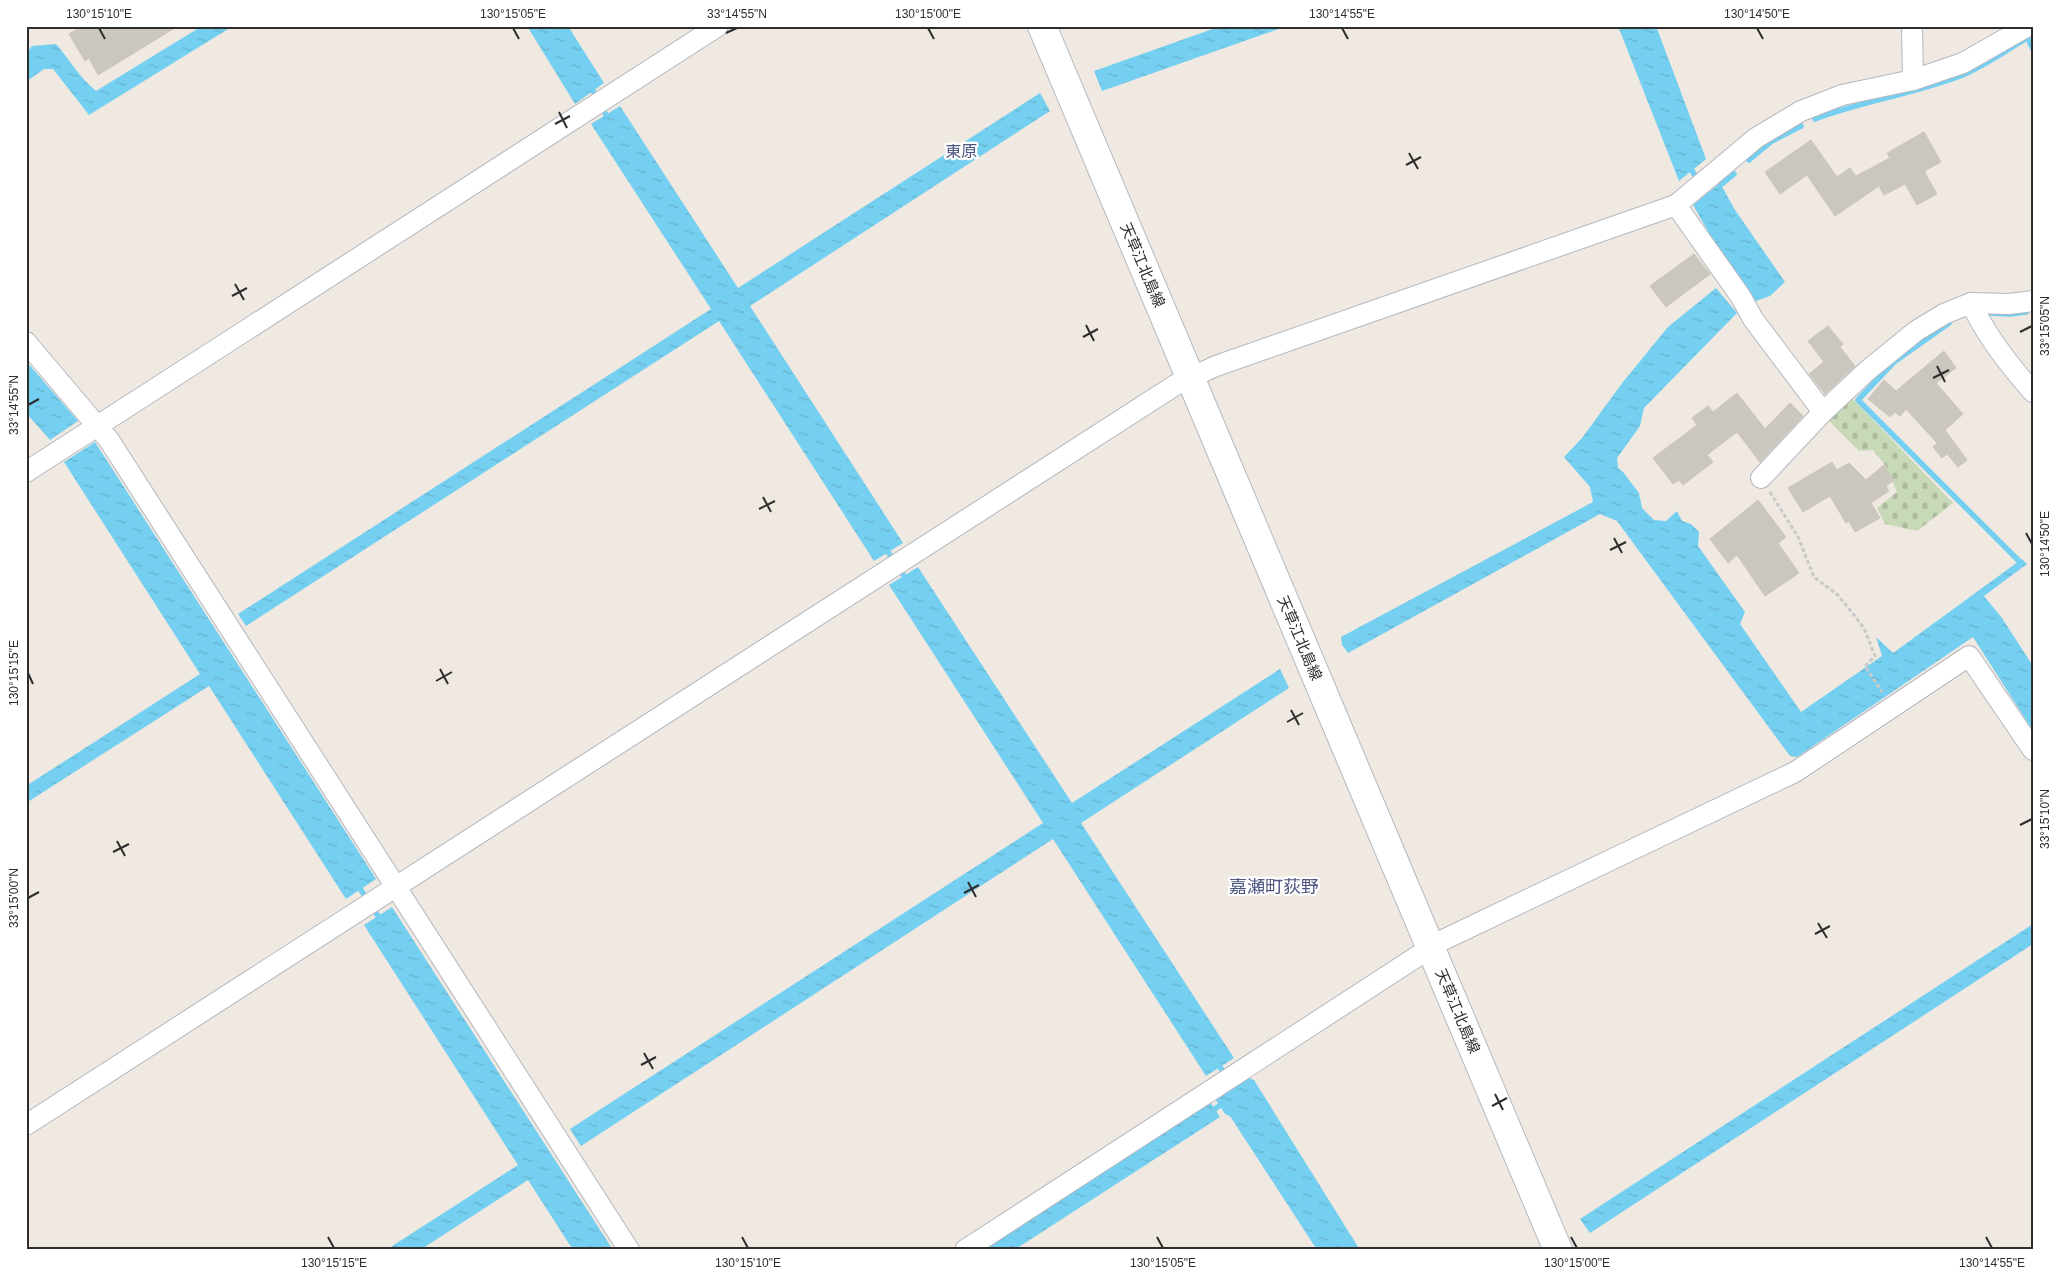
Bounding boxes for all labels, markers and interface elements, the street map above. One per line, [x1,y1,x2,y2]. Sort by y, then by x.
text: 130°15'10"E [66,7,132,21]
text: 130°15'05"E [480,7,546,21]
text: 33°14'55"N [707,7,767,21]
text: 130°15'00"E [895,7,961,21]
text: 130°14'55"E [1309,7,1375,21]
text: 130°14'50"E [1724,7,1790,21]
district label: 東原 [945,143,977,160]
street label: 天草江北島線 [1118,220,1168,310]
text: 33°15'05"N [2038,296,2052,356]
text: 33°14'55"N [7,375,21,435]
text: 130°14'50"E [2038,511,2052,577]
street label: 天草江北島線 [1275,593,1325,683]
text: 130°15'15"E [7,640,21,706]
text: 33°15'10"N [2038,789,2052,849]
text: 33°15'00"N [7,868,21,928]
district label: 嘉瀬町荻野 [1229,877,1319,897]
street label: 天草江北島線 [1433,966,1483,1056]
text: 130°15'15"E [301,1256,367,1270]
text: 130°15'10"E [715,1256,781,1270]
text: 130°15'05"E [1130,1256,1196,1270]
text: 130°15'00"E [1544,1256,1610,1270]
text: 130°14'55"E [1959,1256,2025,1270]

